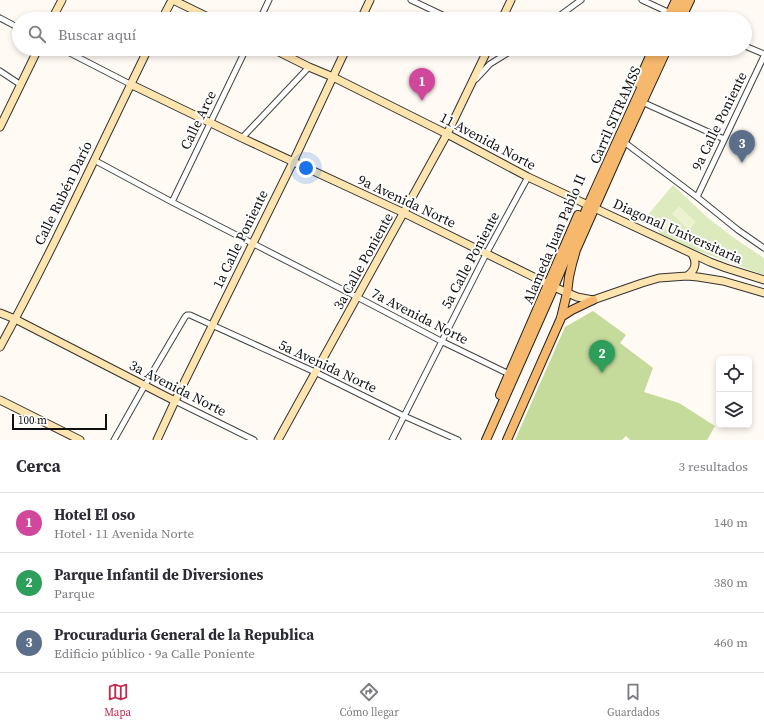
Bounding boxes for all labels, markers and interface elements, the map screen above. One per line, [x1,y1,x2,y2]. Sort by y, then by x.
search box [12,12,752,56]
icon: search [26,23,48,45]
text: Buscar aquí [58,24,136,45]
street label: Carril SITRAMSS [584,63,646,167]
pin: 1 [409,68,435,101]
street label: 9a Calle Poniente [686,68,752,174]
street label: Calle Arce [175,87,221,153]
street label: 11 Avenida Norte [436,107,540,175]
pin: 3 [729,130,755,163]
street label: Calle Rubén Darío [29,137,97,248]
your location [296,158,316,178]
street label: 9a Avenida Norte [355,169,459,233]
street label: Alameda Juan Pablo II [518,171,590,307]
street label: 1a Calle Poniente [207,186,273,292]
street label: Diagonal Universitaria [610,193,747,269]
street label: 5a Calle Poniente [436,208,504,312]
street label: 3a Calle Poniente [328,209,398,313]
street label: 7a Avenida Norte [368,283,472,349]
street label: 5a Avenida Norte [276,334,380,398]
pin: 2 [589,340,615,373]
street label: 3a Avenida Norte [126,355,230,421]
map controls [716,356,752,428]
button: locate [716,356,752,392]
button: layers [716,392,752,428]
scale bar [12,412,107,431]
text: 100 m [18,413,47,428]
text: Cerca [16,454,61,478]
text: 3 resultados [678,458,748,475]
text: Hotel El oso [54,504,135,525]
text: 1 [25,514,33,531]
text: 140 m [714,514,748,531]
text: Hotel · 11 Avenida Norte [54,525,194,542]
text: Parque Infantil de Diversiones [54,564,263,585]
text: 2 [25,574,33,591]
text: 380 m [714,574,748,591]
text: Parque [54,585,95,602]
text: Procuraduria General de la Republica [54,624,314,645]
text: 3 [25,634,33,651]
text: 460 m [714,634,748,651]
text: Edificio público · 9a Calle Poniente [54,645,255,662]
tab: Mapa [104,681,131,720]
tab: Cómo llegar [339,681,399,720]
tab: Guardados [607,681,660,720]

